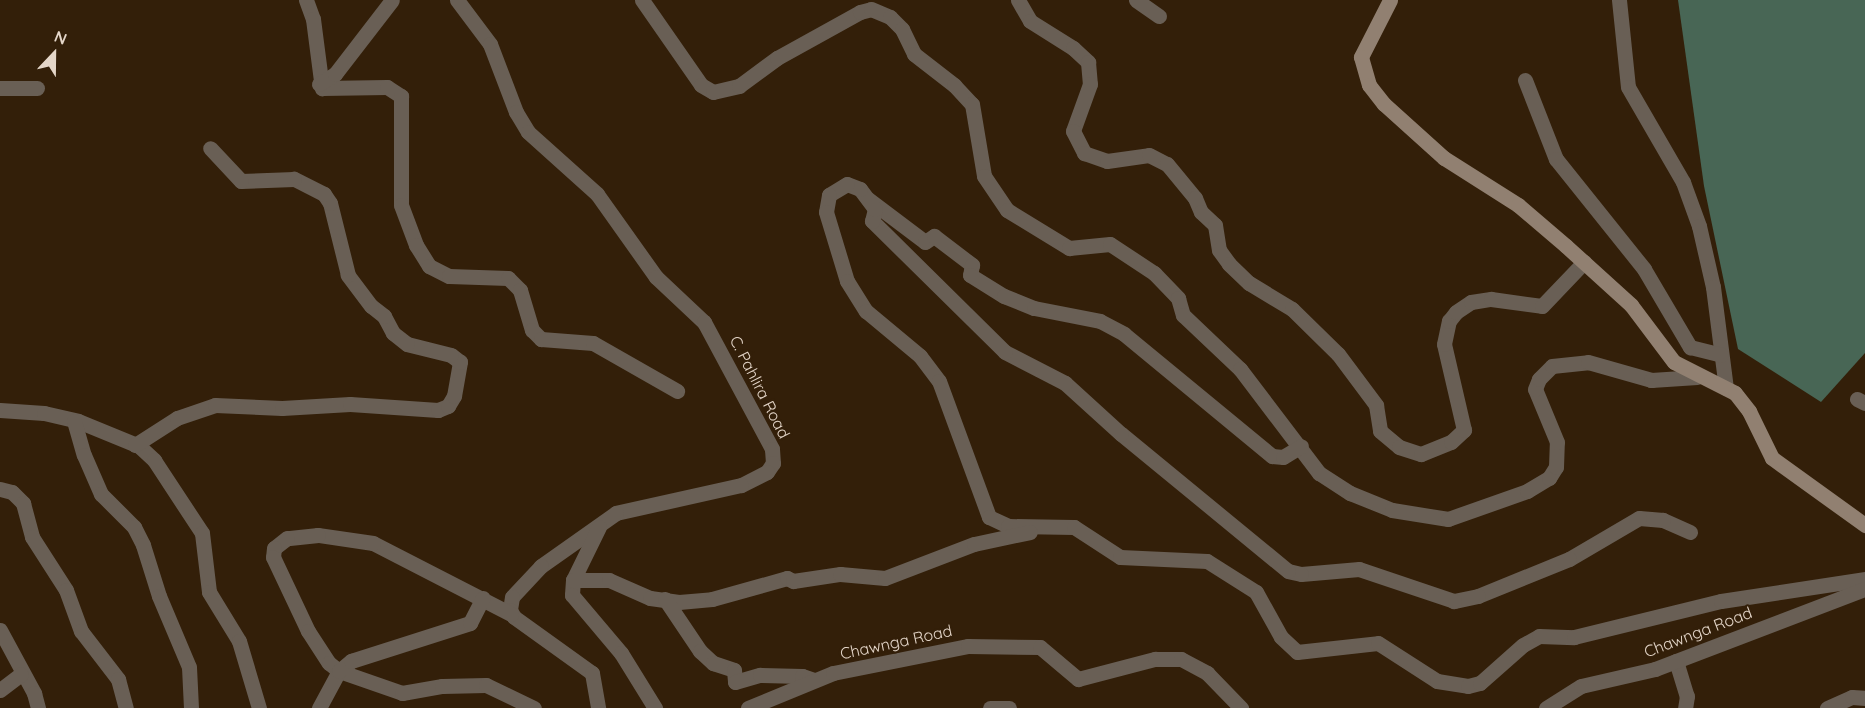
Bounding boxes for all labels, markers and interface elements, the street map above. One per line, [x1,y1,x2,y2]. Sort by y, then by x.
north arrow [24,24,84,84]
text: N [52,26,70,49]
street label: C. Pahlira Road [726,332,794,442]
street label: Chawnga Road [1641,603,1755,661]
street label: Chawnga Road [838,621,954,663]

